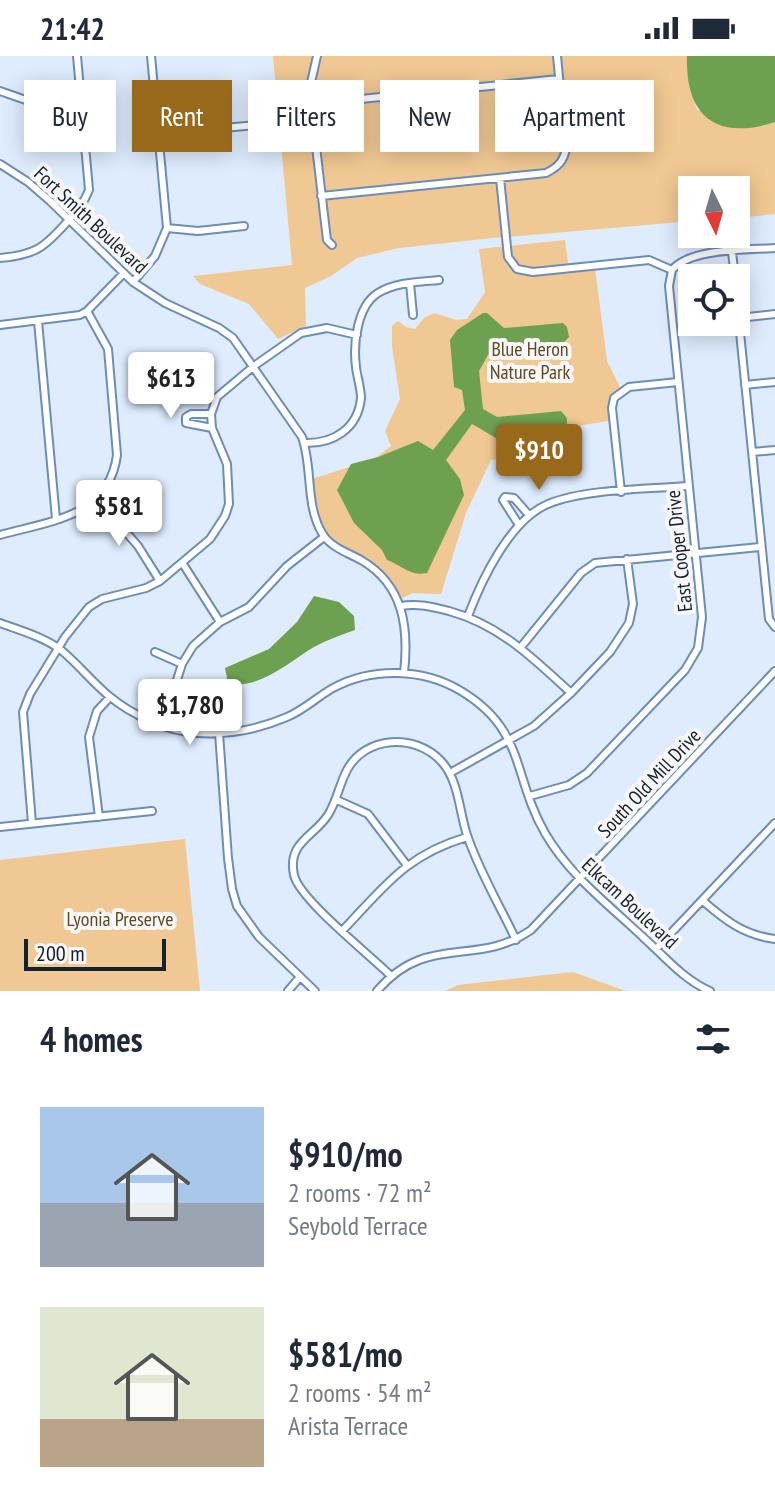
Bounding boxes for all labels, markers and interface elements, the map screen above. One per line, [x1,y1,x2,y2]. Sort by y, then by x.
text: 21:42 [40,9,105,48]
chip: Buy [24,80,116,152]
chip: Rent [132,80,232,152]
chip: Filters [248,80,364,152]
chip: New [380,80,479,152]
chip: Apartment [495,80,654,152]
street label: Fort Smith Boulevard [29,161,153,279]
north arrow [678,176,750,248]
map controls [678,176,750,336]
button: locate [678,264,750,336]
park label: Blue Heron Nature Park [490,336,571,385]
pin: $613 [124,352,218,420]
text: $613 [146,361,196,394]
pin: $910 [492,424,586,492]
text: $910 [514,433,564,466]
pin: $581 [72,480,166,548]
text: $581 [94,489,144,522]
street label: East Cooper Drive [660,489,698,613]
pin: $1,780 [125,679,255,747]
text: $1,780 [156,688,224,721]
street label: South Old Mill Drive [592,723,706,843]
street label: Elkcam Boulevard [576,852,684,954]
park label: Lyonia Preserve [66,906,174,932]
scale bar [24,935,166,971]
text: 200 m [36,939,85,967]
text: 4 homes [40,1017,143,1061]
icon: filters [691,1017,735,1061]
text: $910/mo [288,1132,403,1176]
icon: home [104,1139,200,1235]
text: 2 rooms · 72 m² [288,1176,432,1209]
text: Seybold Terrace [288,1209,428,1242]
text: $581/mo [288,1332,403,1376]
icon: home [104,1339,200,1435]
text: 2 rooms · 54 m² [288,1376,432,1409]
text: Arista Terrace [288,1409,408,1442]

